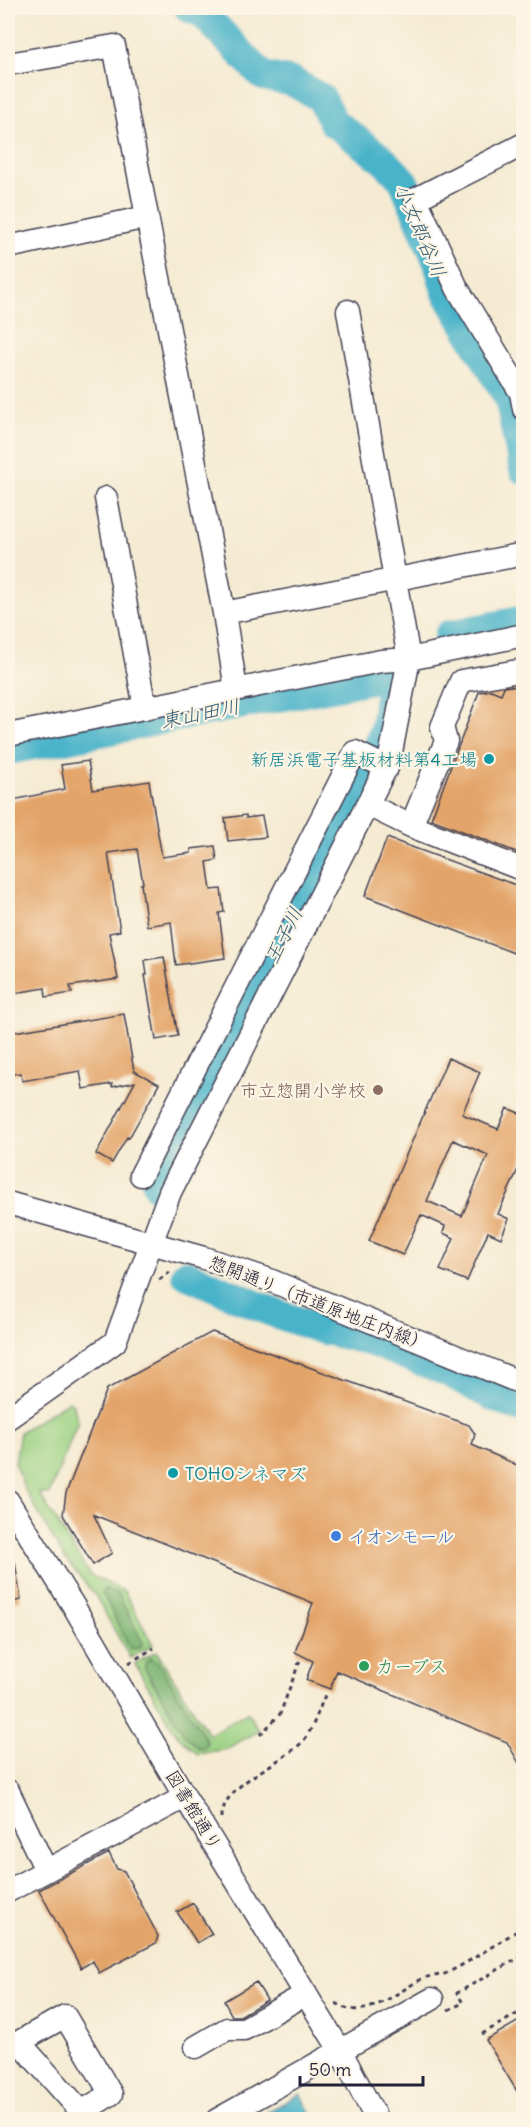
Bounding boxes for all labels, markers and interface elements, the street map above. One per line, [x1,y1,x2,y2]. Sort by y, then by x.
water label: 小女郎谷川 [390,179,452,281]
water label: 東山田川 [158,693,242,733]
place label: 新居浜電子基板材料第4工場 [251,748,477,771]
marker: 新居浜電子基板材料第4工場 [482,752,496,766]
water label: 王子川 [258,903,308,967]
place label: 市立惣開小学校 [240,1079,366,1102]
marker: 市立惣開小学校 [371,1083,385,1097]
street label: 惣開通り（市道原地庄内線） [206,1250,432,1356]
place label: TOHOシネマズ [185,1462,307,1485]
marker: TOHOシネマズ [166,1466,180,1480]
place label: イオンモール [348,1525,454,1548]
marker: イオンモール [329,1529,343,1543]
place label: カーブス [376,1655,447,1678]
marker: カーブス [357,1659,371,1673]
street label: 図書館通り [161,1766,227,1854]
scale bar [300,2049,423,2087]
text: 50 m [309,2058,351,2081]

